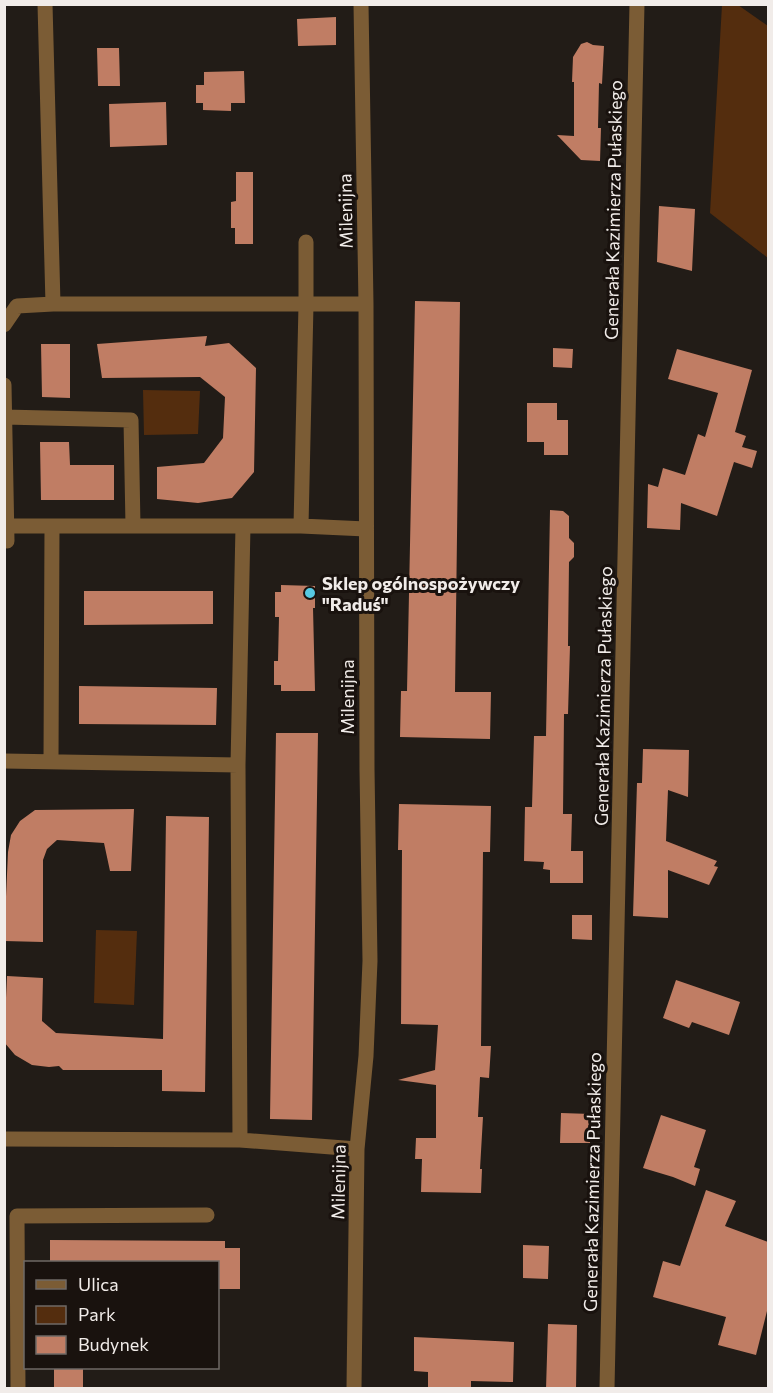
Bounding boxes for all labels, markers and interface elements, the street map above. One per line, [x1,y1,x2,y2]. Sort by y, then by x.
street label: Generała Kazimierza Pułaskiego [600,80,626,340]
street label: Milenijna [333,173,357,249]
street label: Generała Kazimierza Pułaskiego [590,566,616,826]
place label: Sklep ogólnospożywczy "Raduś" [322,572,520,615]
marker: Sklep ogólnospożywczy "Raduś" [303,586,317,600]
street label: Milenijna [336,659,358,735]
street label: Generała Kazimierza Pułaskiego [579,1052,605,1312]
street label: Milenijna [326,1144,350,1220]
legend [24,1261,219,1369]
text: Ulica [78,1273,119,1295]
text: Park [78,1303,116,1325]
text: Budynek [78,1333,149,1355]

